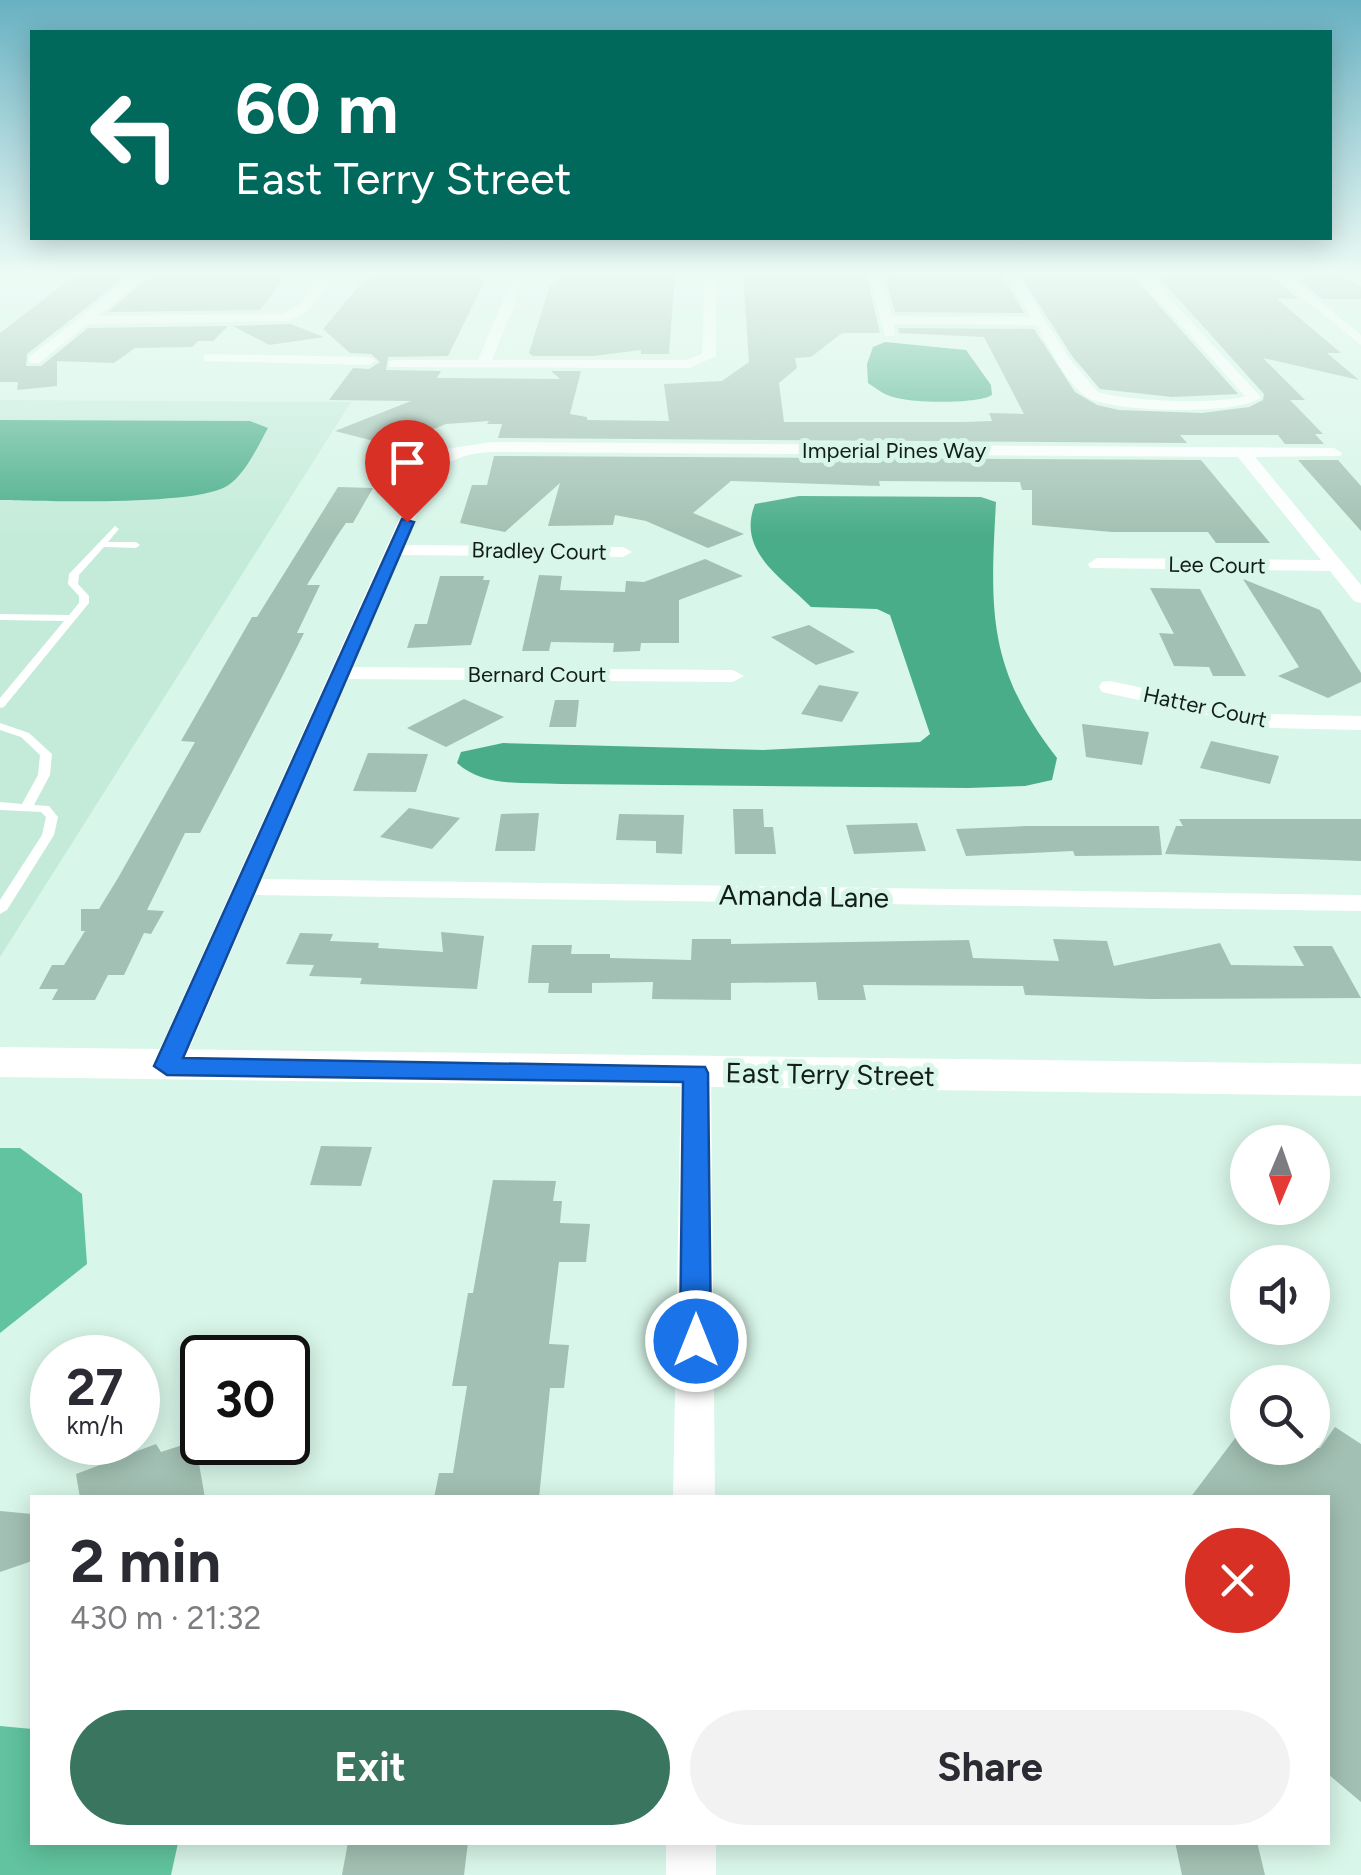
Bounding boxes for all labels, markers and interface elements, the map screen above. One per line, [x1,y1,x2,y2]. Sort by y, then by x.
text: 60 m [235,66,399,151]
icon: left [70,70,200,200]
text: East Terry Street [235,151,572,205]
pin [365,420,450,523]
icon: arrive [380,435,435,490]
street label: Imperial Pines Way [802,437,987,464]
street label: Bradley Court [471,536,607,566]
street label: Lee Court [1168,551,1266,579]
street label: Bernard Court [468,661,606,688]
street label: Hatter Court [1141,681,1269,733]
street label: Amanda Lane [719,878,889,914]
street label: East Terry Street [725,1055,935,1093]
north arrow [1230,1125,1330,1225]
map controls [1230,1125,1330,1465]
button: sound [1230,1245,1330,1345]
position arrow [644,1289,748,1393]
speed limit sign: 30 [180,1335,310,1465]
text: 27 [67,1357,123,1418]
button: search [1230,1365,1330,1465]
text: km/h [66,1410,124,1440]
text: 2 min [70,1525,221,1597]
button: close [1185,1528,1290,1633]
text: 430 m · 21:32 [70,1599,261,1637]
button: Exit [70,1710,670,1825]
button: Share [690,1710,1290,1825]

